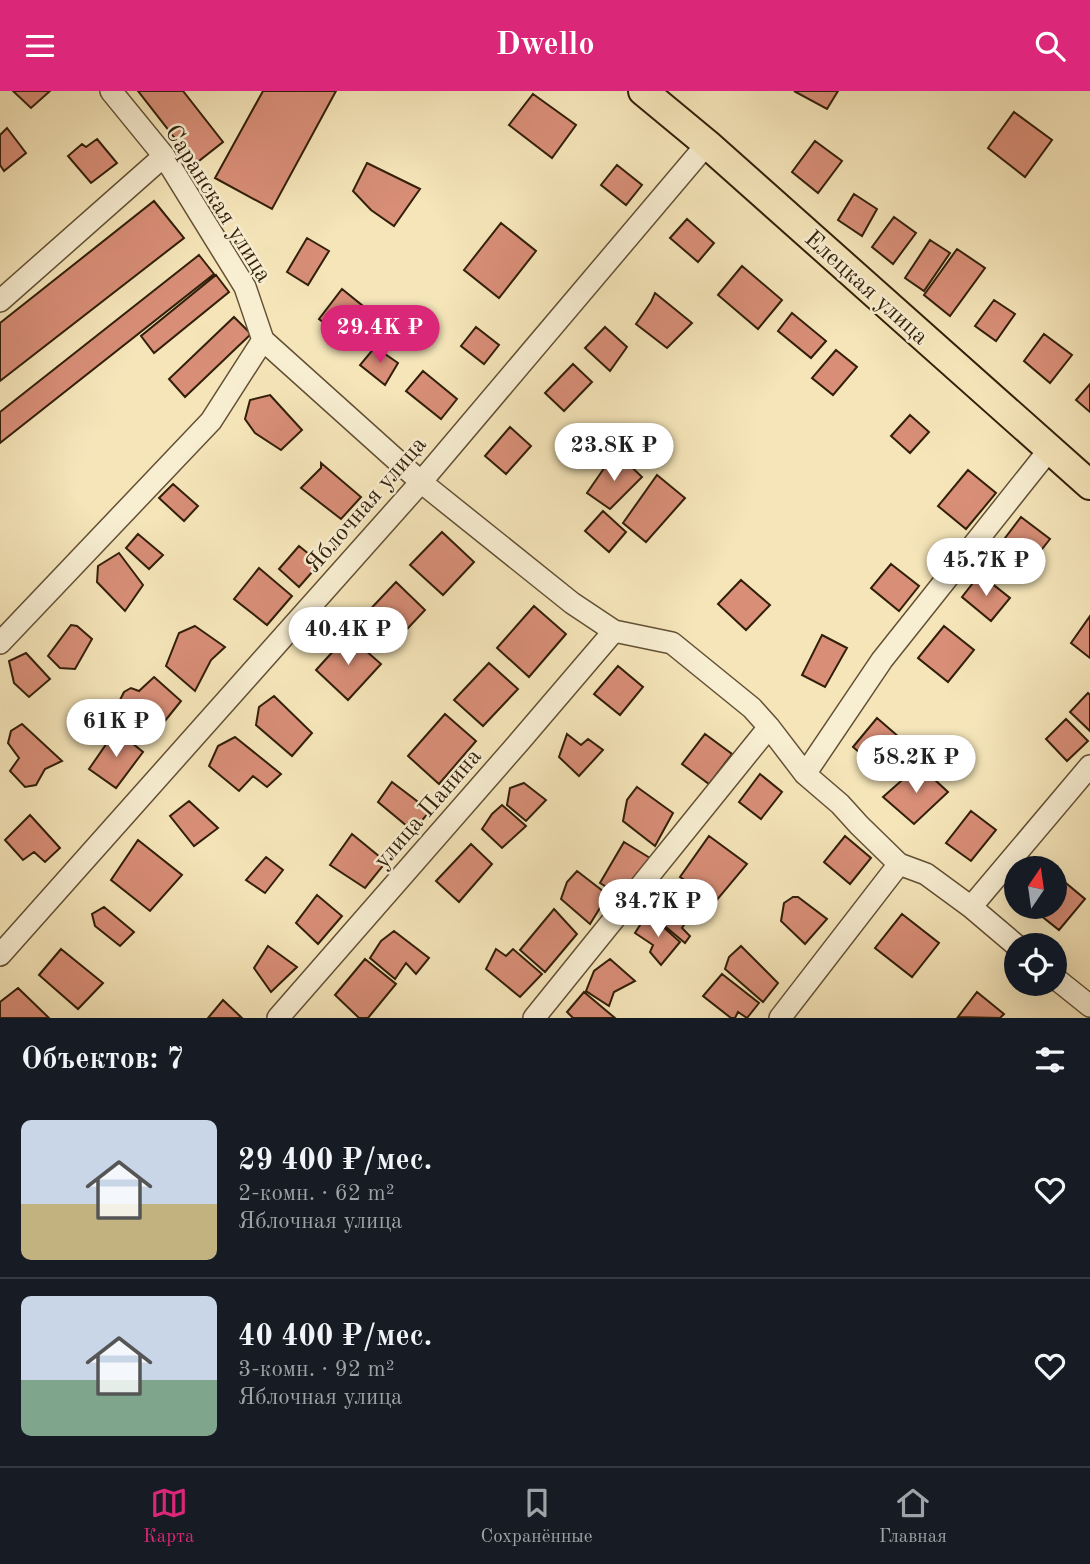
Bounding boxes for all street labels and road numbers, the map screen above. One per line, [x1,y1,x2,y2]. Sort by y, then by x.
street label: Саранская улица [159,121,275,287]
street label: Елецкая улица [799,227,932,350]
street label: Яблочная улица [301,433,432,578]
street label: улица Панина [370,745,487,874]

